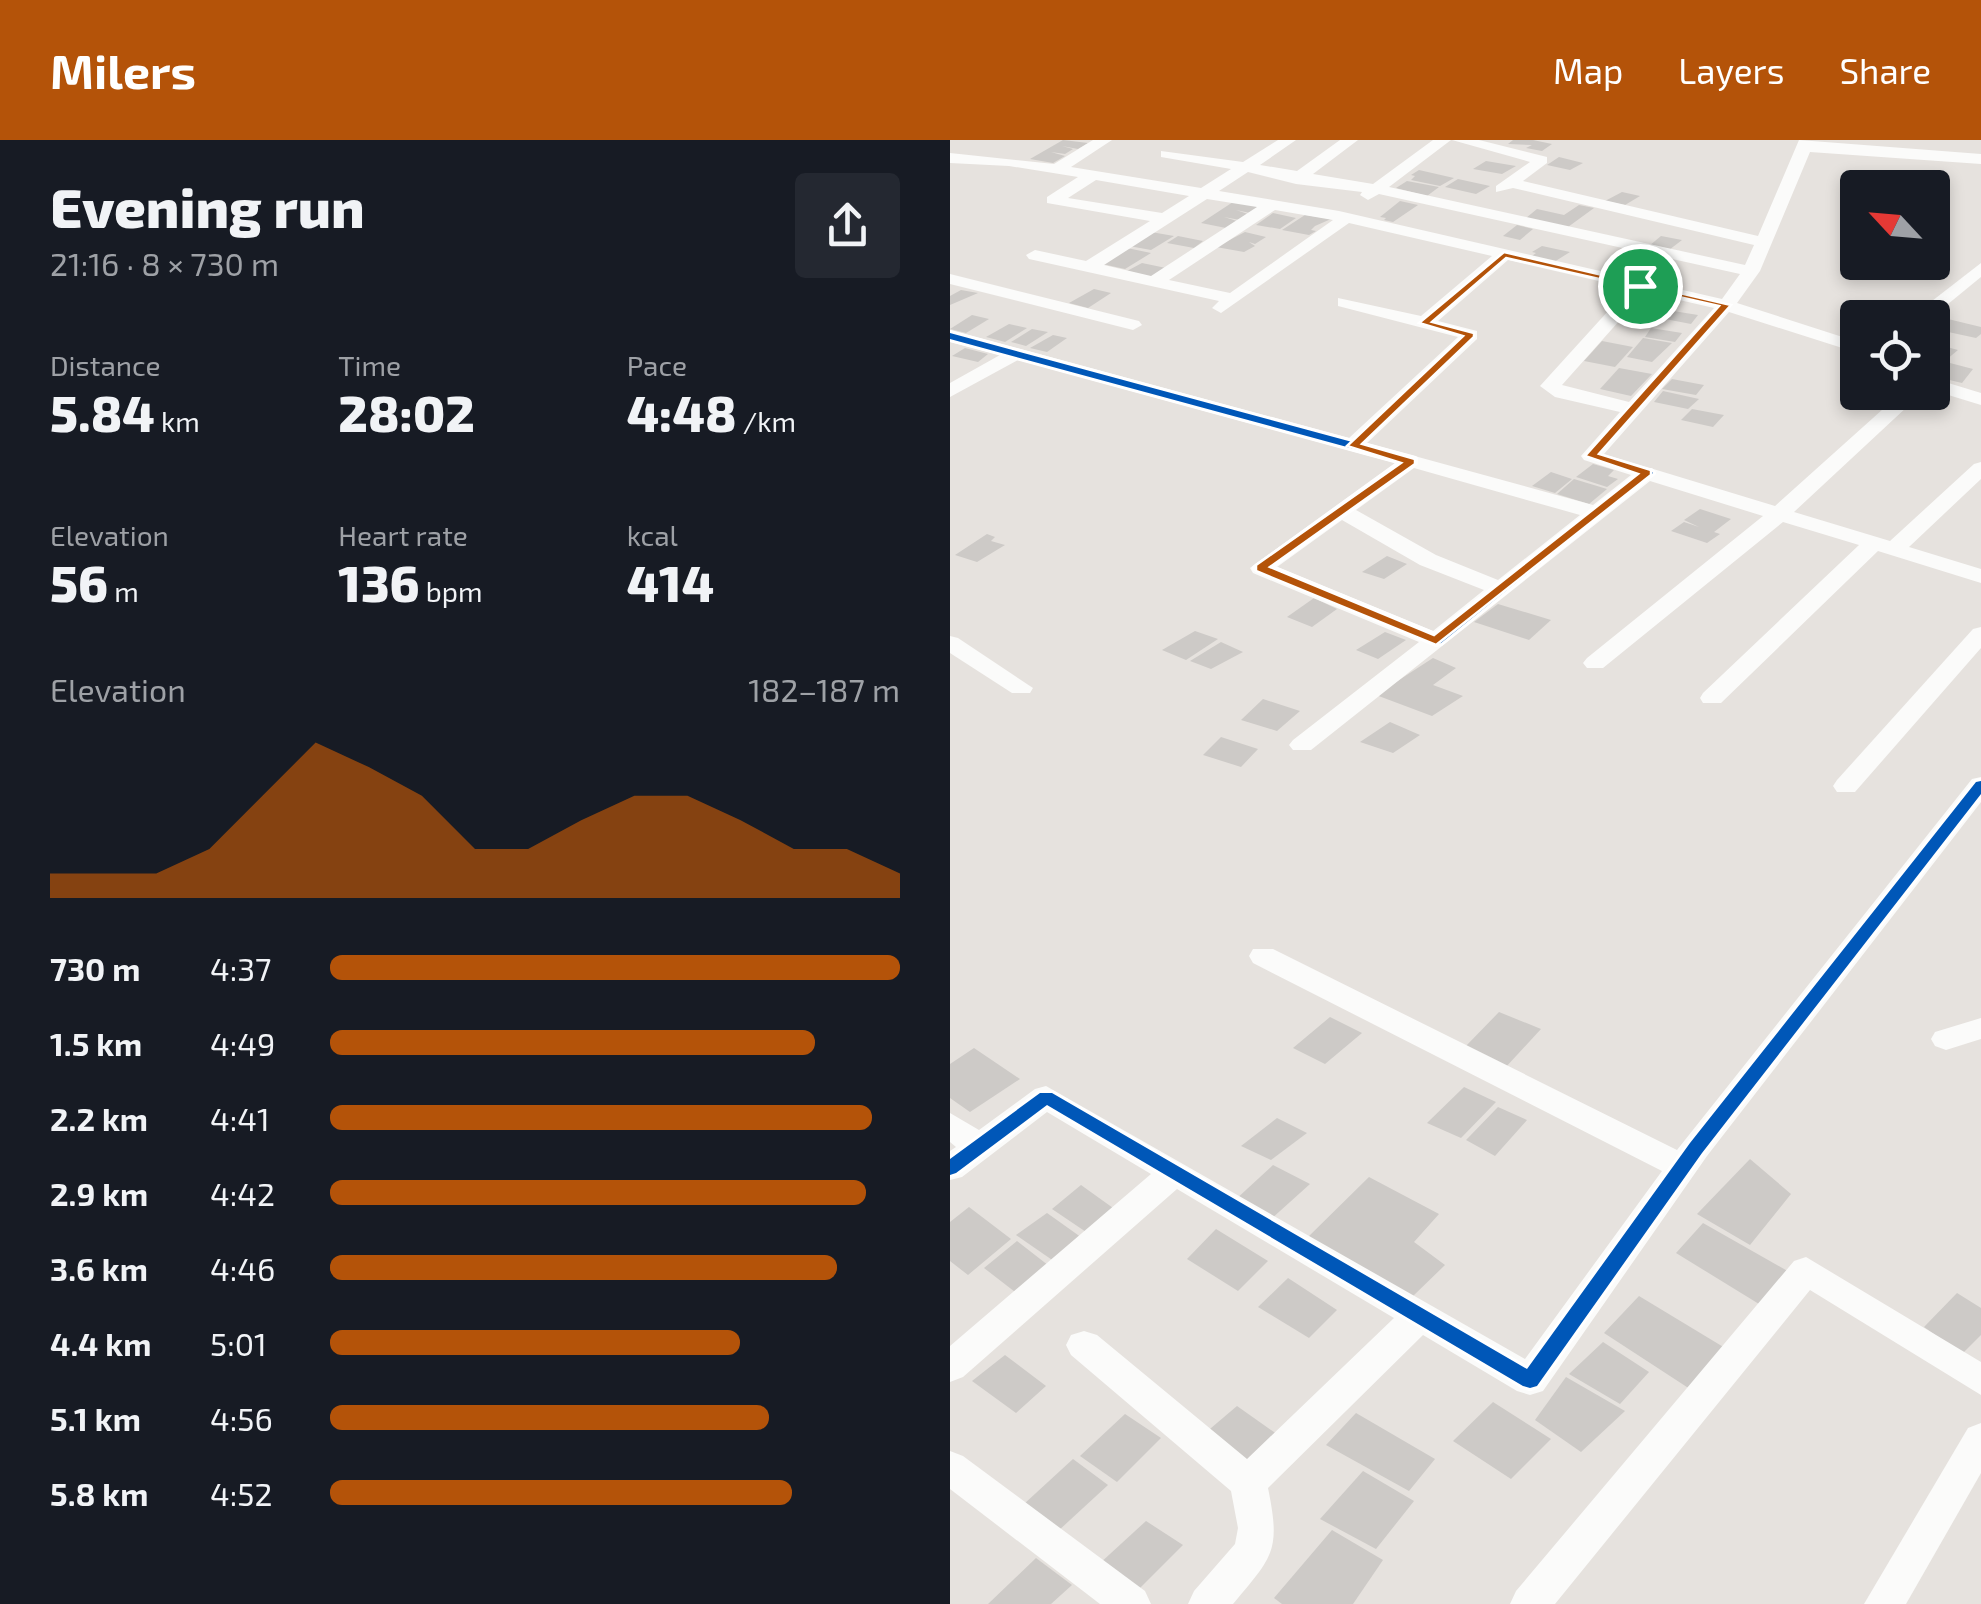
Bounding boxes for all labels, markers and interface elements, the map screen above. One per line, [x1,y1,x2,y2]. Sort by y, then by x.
text: Milers [50,41,196,99]
text: Map [1553,49,1623,91]
text: Layers [1678,49,1784,91]
text: Share [1839,49,1931,91]
north arrow [1840,170,1950,280]
map controls [1840,170,1950,410]
text: Evening run [50,173,365,239]
button: share [795,173,900,278]
text: 21:16 · 8 × 730 m [50,244,279,282]
pin [1598,244,1683,329]
icon: arrive [1613,259,1668,314]
button: locate [1840,300,1950,410]
text: Distance [50,348,161,382]
text: Time [338,348,401,382]
text: Pace [627,348,687,382]
text: 5.84 [50,382,155,442]
text: 28:02 [338,382,475,442]
text: 4:48 [627,382,737,442]
text: km [155,404,200,438]
text: /km [737,404,796,438]
text: Elevation [50,518,169,552]
text: Heart rate [338,518,468,552]
text: kcal [627,518,678,552]
text: 56 [50,552,108,612]
text: 136 [338,552,420,612]
text: 414 [627,552,714,612]
text: m [108,574,139,608]
text: bpm [420,574,483,608]
text: Elevation [50,670,186,708]
text: 182–187 m [748,670,900,708]
text: 730 m [50,949,140,987]
text: 4:37 [210,949,271,987]
text: 1.5 km [50,1024,142,1062]
text: 4:49 [210,1024,275,1062]
text: 2.2 km [50,1099,148,1137]
text: 4:41 [210,1099,270,1137]
text: 2.9 km [50,1174,148,1212]
text: 4:42 [210,1174,275,1212]
text: 3.6 km [50,1249,148,1287]
text: 4:46 [210,1249,275,1287]
text: 4.4 km [50,1324,151,1362]
text: 5:01 [210,1324,267,1362]
text: 5.1 km [50,1399,141,1437]
text: 4:56 [210,1399,273,1437]
text: 5.8 km [50,1474,148,1512]
text: 4:52 [210,1474,272,1512]

